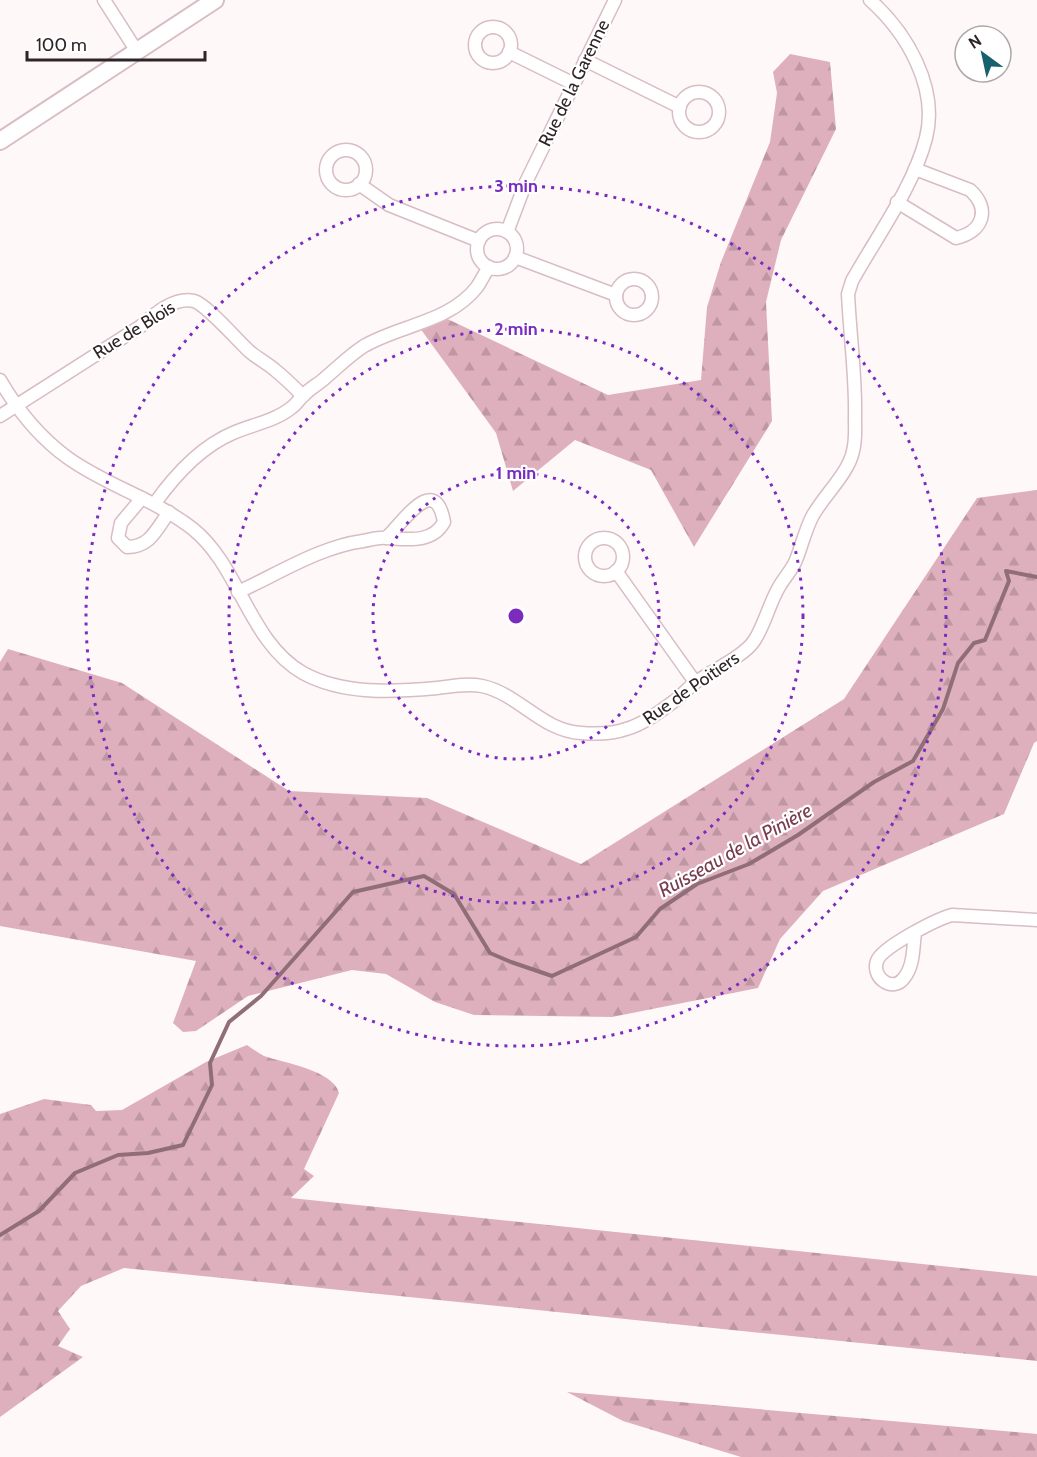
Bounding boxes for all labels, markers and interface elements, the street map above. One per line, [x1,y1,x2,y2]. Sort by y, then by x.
street label: Rue de la Garenne [534,16,614,150]
scale bar [27,24,206,62]
north arrow [953,24,1013,84]
text: N [965,31,985,53]
text: 100 m [36,34,87,56]
text: 3 min [494,175,538,197]
street label: Rue de Blois [89,296,179,364]
text: 2 min [494,318,538,340]
text: 1 min [496,462,536,484]
centre of rings [506,606,526,626]
street label: Rue de Poitiers [639,647,743,729]
water label: Ruisseau de la Pinière [654,798,816,902]

